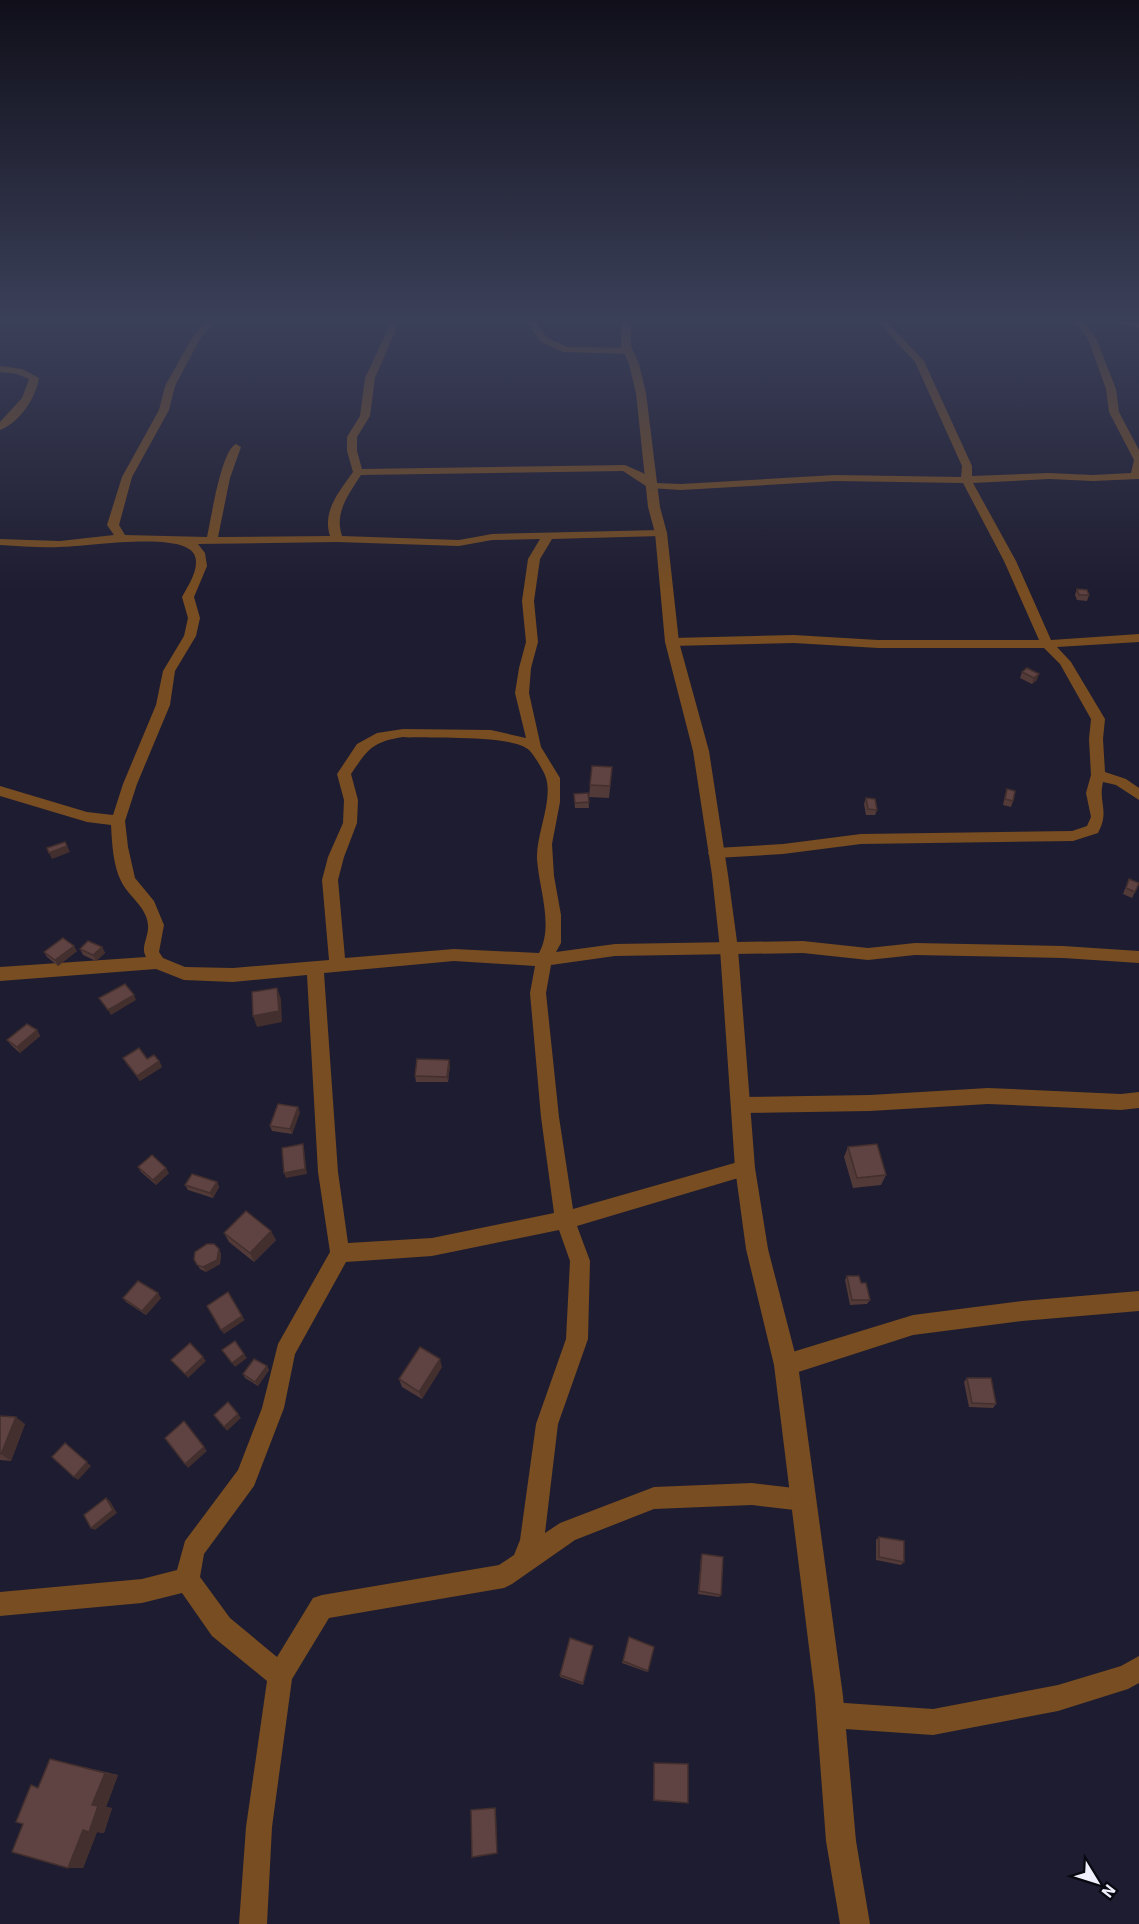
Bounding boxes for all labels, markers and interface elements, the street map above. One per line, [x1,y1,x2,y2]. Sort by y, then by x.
north arrow [1067,1852,1127,1912]
text: N [1097,1881,1120,1902]

